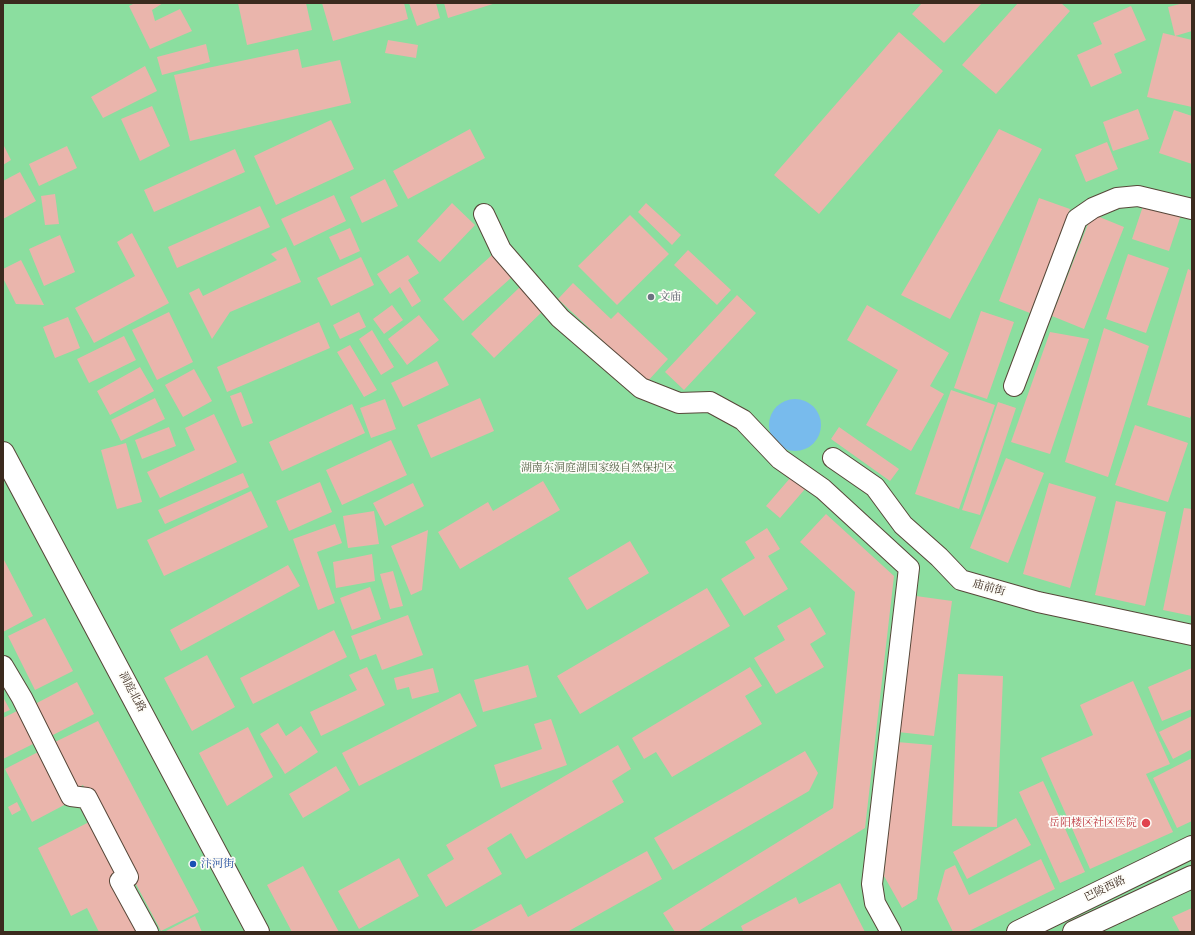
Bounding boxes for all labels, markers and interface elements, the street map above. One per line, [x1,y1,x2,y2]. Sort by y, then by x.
place label: 文庙 [659,290,681,304]
marker: 文庙 [646,292,656,302]
park label: 湖南东洞庭湖国家级自然保护区 [521,461,675,475]
street label: 庙前街 [971,577,1007,599]
street label: 洞庭北路 [116,669,148,715]
place label: 岳阳楼区社区医院 [1049,816,1137,830]
marker: 岳阳楼区社区医院 [1140,817,1152,829]
place label: 汴河街 [201,857,234,871]
marker: 汴河街 [188,859,198,869]
street label: 巴陵西路 [1082,873,1128,905]

